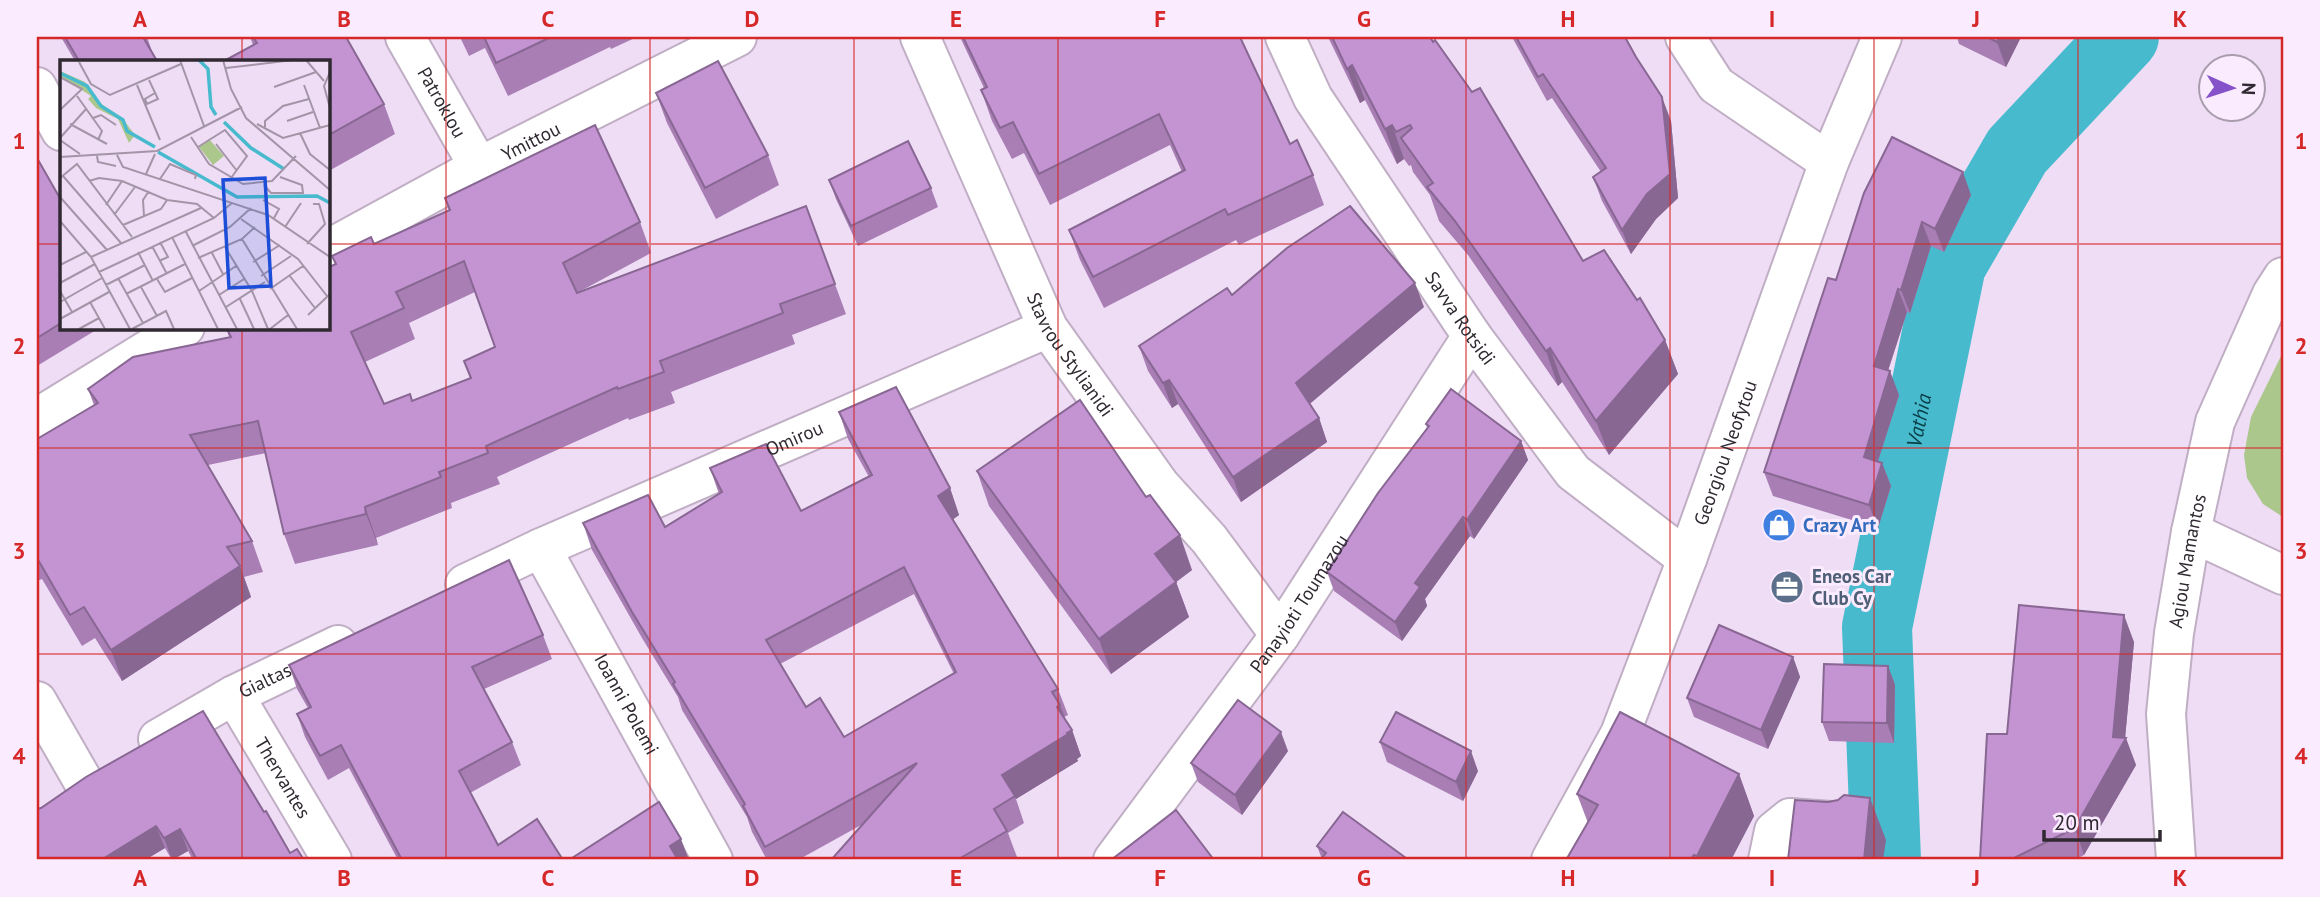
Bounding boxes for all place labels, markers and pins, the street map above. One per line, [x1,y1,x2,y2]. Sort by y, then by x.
shop icon: Crazy Art [1760,506,1798,544]
place label: Crazy Art [1803,513,1876,537]
place label: Eneos Car Club Cy [1812,564,1891,610]
office icon: Eneos Car Club Cy [1768,568,1806,606]

